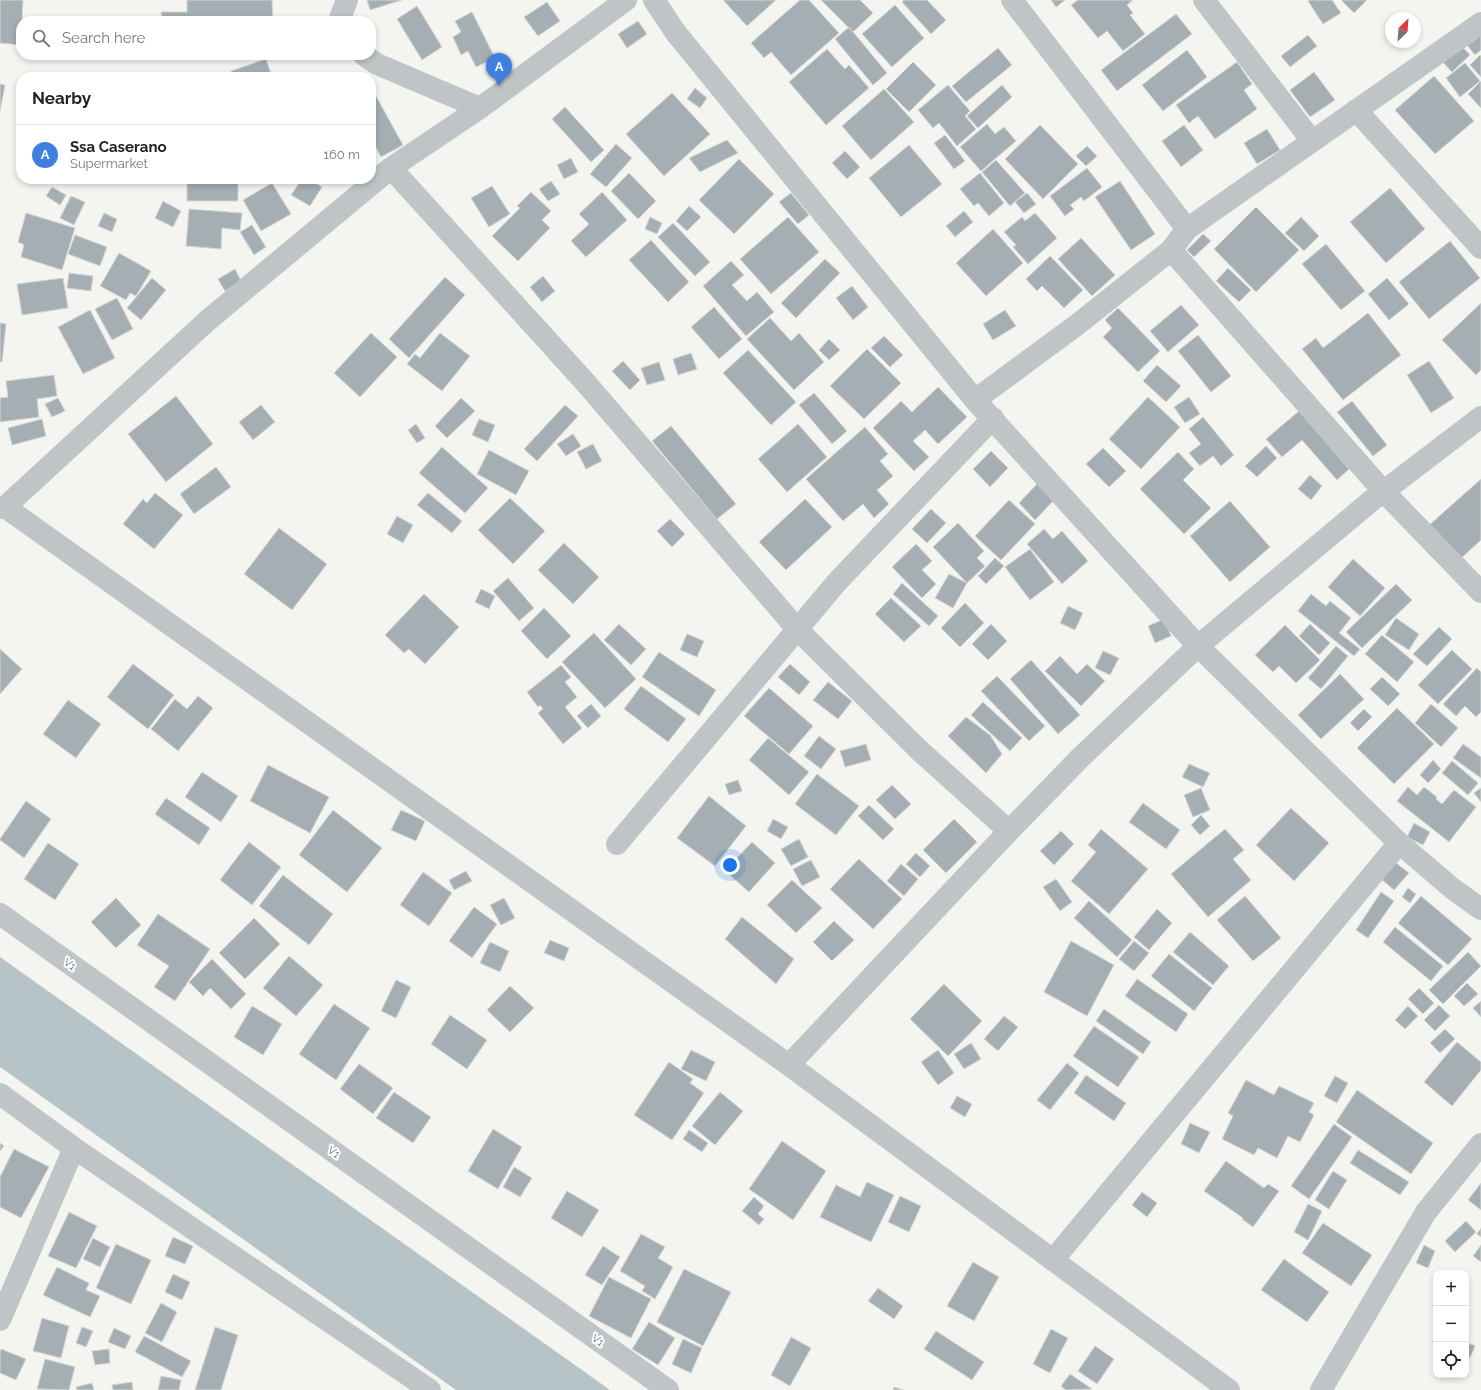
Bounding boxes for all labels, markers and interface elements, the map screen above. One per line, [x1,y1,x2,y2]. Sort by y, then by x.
north arrow [1385,12,1421,48]
search box [16,16,376,60]
icon: search [30,27,52,49]
text: Search here [62,29,145,47]
pin: A [486,53,512,86]
text: Nearby [32,88,91,108]
text: Ssa Caserano [70,138,167,156]
text: A [41,147,49,162]
text: 160 m [323,147,360,162]
text: Supermarket [70,156,148,171]
your location [720,855,740,875]
street label: V1 [61,956,79,973]
street label: V1 [325,1144,343,1161]
map controls [1433,1270,1469,1378]
button: + [1433,1270,1469,1306]
button: − [1433,1306,1469,1342]
street label: V1 [589,1332,607,1349]
button: locate [1433,1342,1469,1378]

